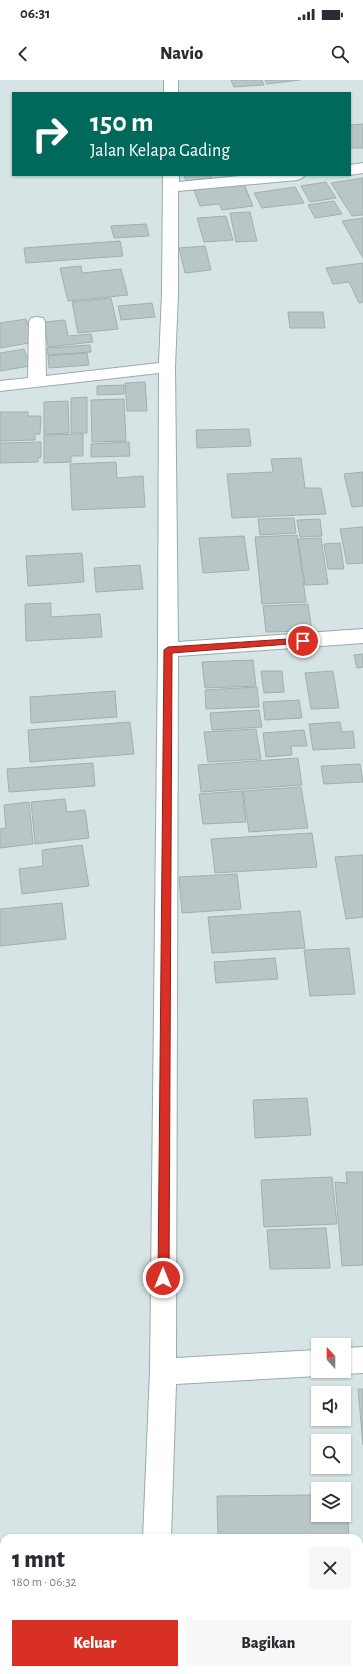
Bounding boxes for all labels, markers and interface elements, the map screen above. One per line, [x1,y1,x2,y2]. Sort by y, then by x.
text: 06:31 [20,6,50,21]
icon: back [12,43,34,65]
icon: search [329,43,351,65]
text: Navio [160,45,203,63]
icon: right [24,108,76,160]
text: 150 m [90,109,154,137]
text: Jalan Kelapa Gading [90,142,230,160]
pin [286,624,320,658]
icon: arrive [292,630,314,652]
position arrow [142,1257,184,1299]
north arrow [311,1338,351,1378]
map controls [311,1338,351,1522]
button: sound [311,1386,351,1426]
button: search [311,1434,351,1474]
button: layers [311,1482,351,1522]
button: close [309,1547,351,1589]
text: 1 mnt [12,1548,65,1572]
text: 180 m · 06:32 [12,1576,77,1589]
button: Keluar [12,1620,178,1666]
button: Bagikan [186,1620,351,1666]

